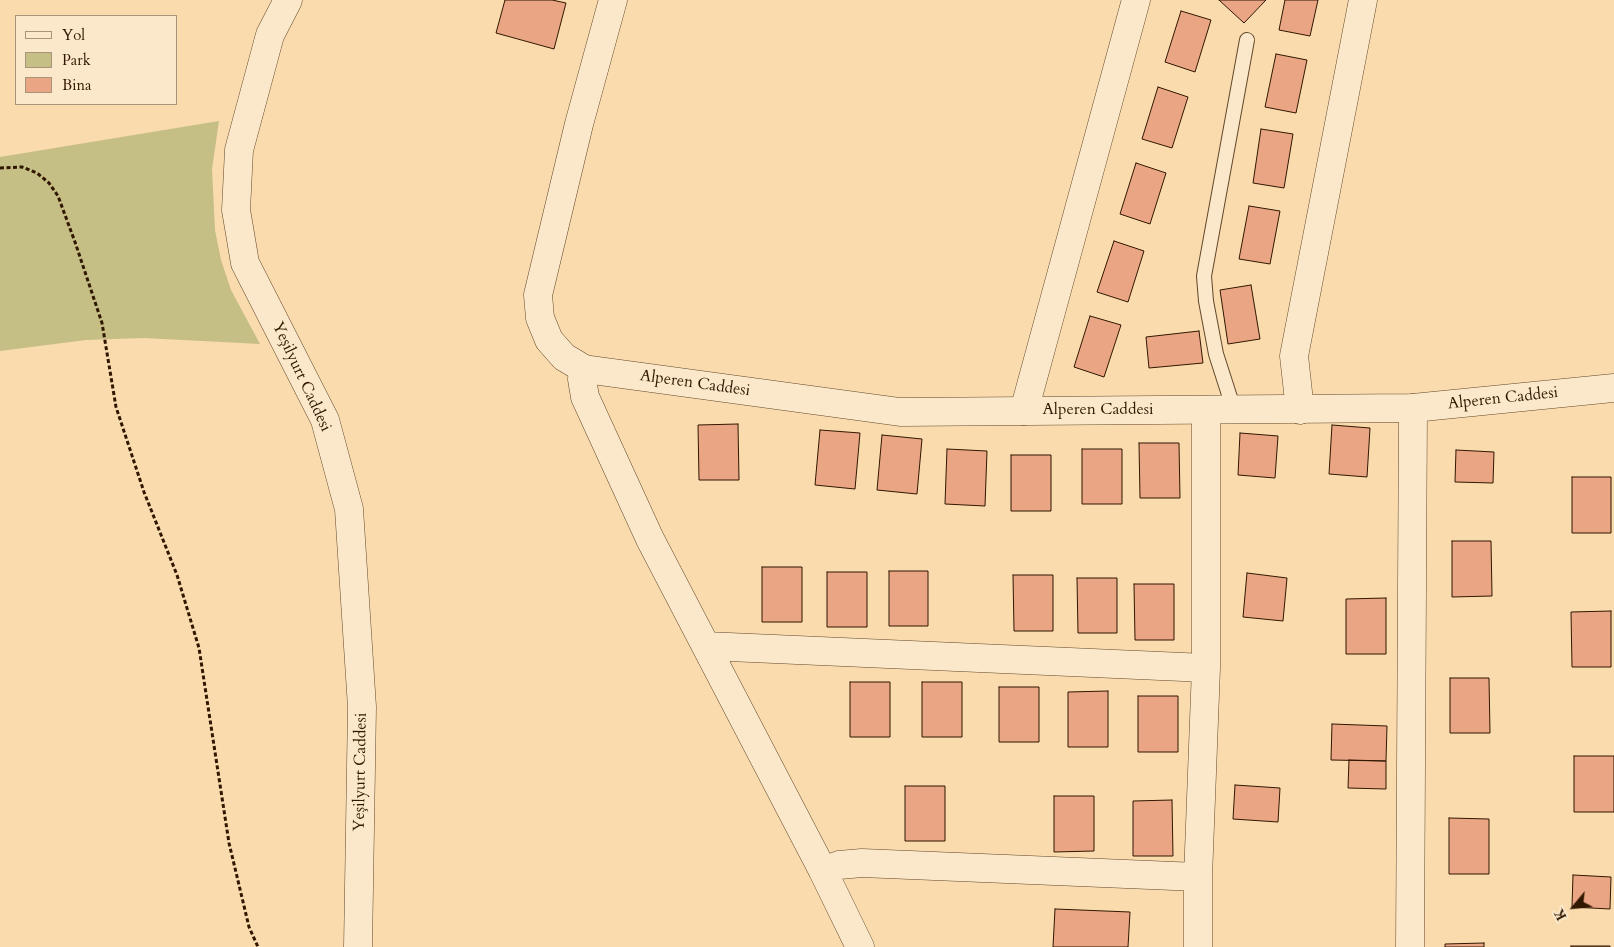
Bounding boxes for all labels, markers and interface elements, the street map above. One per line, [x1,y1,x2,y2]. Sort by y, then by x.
legend [15,15,178,105]
text: Yol [62,25,85,45]
text: Park [62,50,91,70]
text: Bina [62,75,91,95]
street label: Yeşilyurt Caddesi [267,319,335,435]
street label: Alperen Caddesi [639,367,751,401]
street label: Alperen Caddesi [1447,384,1559,414]
street label: Alperen Caddesi [1042,400,1154,420]
street label: Yeşilyurt Caddesi [350,712,372,832]
north arrow [1549,882,1599,932]
text: K [1549,905,1571,924]

